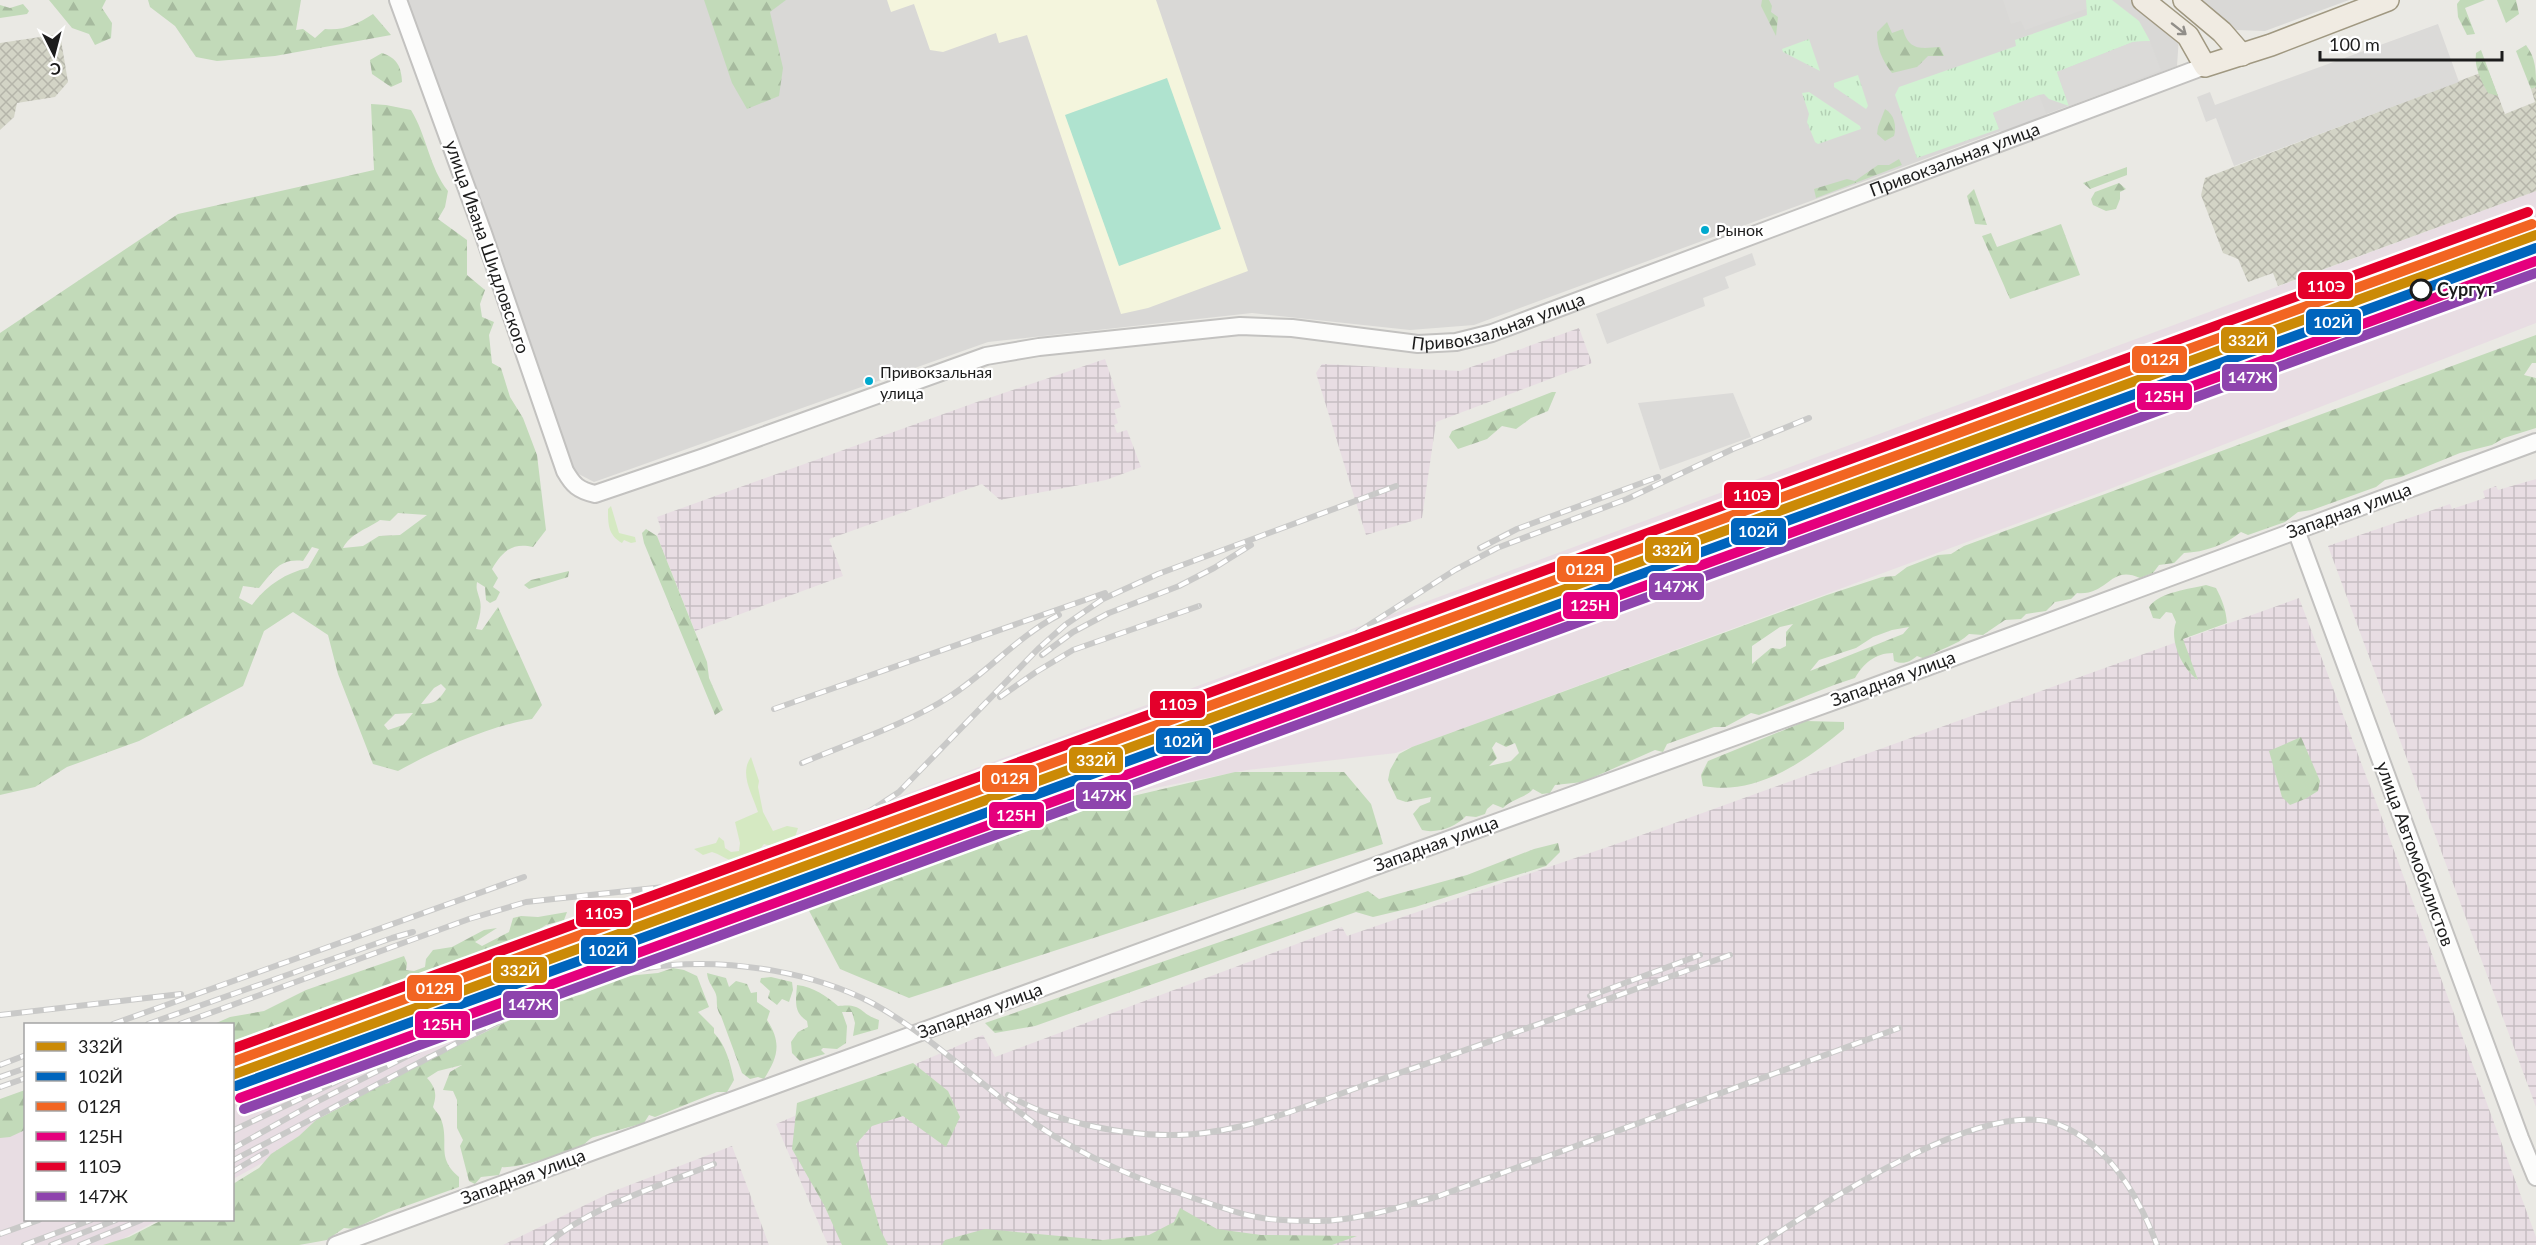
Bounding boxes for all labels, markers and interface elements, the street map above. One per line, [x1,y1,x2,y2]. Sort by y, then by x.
one-way arrow [2171,22,2187,35]
north arrow [24,24,84,84]
scale bar [2320,24,2502,62]
text: 100 m [2329,33,2380,55]
text: С [49,59,62,79]
street label: Привокзальная улица [1866,117,2043,201]
street label: улица Ивана Шидловского [441,137,535,356]
place label: Рынок [1716,220,1764,239]
marker: Рынок [1699,224,1711,236]
line badge: 110Э [2297,271,2354,300]
text: 110Э [2307,276,2346,295]
place label: Сургут [2437,278,2495,300]
marker: Сургут [2410,279,2432,301]
street label: Привокзальная улица [1410,287,1587,355]
line badge: 102Й [2305,308,2362,336]
text: 102Й [2313,312,2353,331]
line badge: 332Й [2220,326,2276,354]
text: 332Й [2228,330,2268,349]
line badge: 012Я [2131,345,2188,374]
text: 012Я [2141,349,2179,368]
place label: Привокзальная улица [880,362,992,402]
line badge: 147Ж [2221,363,2278,392]
text: 147Ж [2228,367,2273,386]
marker: Привокзальная улица [863,375,875,387]
line badge: 125Н [2136,382,2193,411]
text: 125Н [2144,386,2184,405]
street label: Западная улица [2283,477,2414,543]
line badge: 110Э [1723,481,1780,509]
text: 110Э [1733,485,1772,504]
line badge: 102Й [1730,517,1787,546]
text: 102Й [1738,521,1778,540]
line badge: 332Й [1644,536,1700,564]
text: 332Й [1652,540,1692,559]
line badge: 012Я [1556,555,1613,583]
text: 012Я [1566,559,1604,578]
line badge: 147Ж [1648,572,1705,601]
text: 147Ж [1654,576,1699,595]
line badge: 125Н [1562,591,1619,620]
text: 125Н [1570,595,1610,614]
street label: Западная улица [1827,645,1958,711]
line badge: 110Э [1149,690,1206,719]
text: 110Э [1159,694,1198,713]
line badge: 102Й [1155,727,1212,755]
text: 102Й [1163,731,1203,750]
line badge: 332Й [1068,746,1124,774]
text: 332Й [1076,750,1116,769]
street label: улица Автомобилистов [2372,758,2460,949]
line badge: 012Я [981,764,1038,793]
text: 012Я [991,768,1029,787]
line badge: 147Ж [1075,781,1132,810]
text: 147Ж [1082,785,1127,804]
line badge: 125Н [988,801,1045,829]
text: 125Н [996,805,1036,824]
street label: Западная улица [1370,810,1501,876]
line badge: 110Э [575,899,632,928]
text: 110Э [585,903,624,922]
line badge: 102Й [580,936,637,965]
text: 102Й [588,940,628,959]
line badge: 332Й [492,956,548,984]
text: 332Й [500,960,540,979]
line badge: 012Я [406,974,463,1002]
street label: Западная улица [914,977,1045,1043]
text: 012Я [416,978,454,997]
line badge: 147Ж [502,990,559,1019]
text: 147Ж [508,994,553,1013]
line badge: 125Н [414,1010,471,1039]
text: 125Н [422,1014,462,1033]
legend [24,1023,234,1221]
text: 332Й [78,1035,123,1057]
text: 102Й [78,1065,123,1087]
text: 012Я [78,1095,121,1117]
text: 125Н [78,1125,123,1147]
street label: Западная улица [457,1143,588,1209]
text: 110Э [78,1155,121,1177]
text: 147Ж [78,1185,128,1207]

